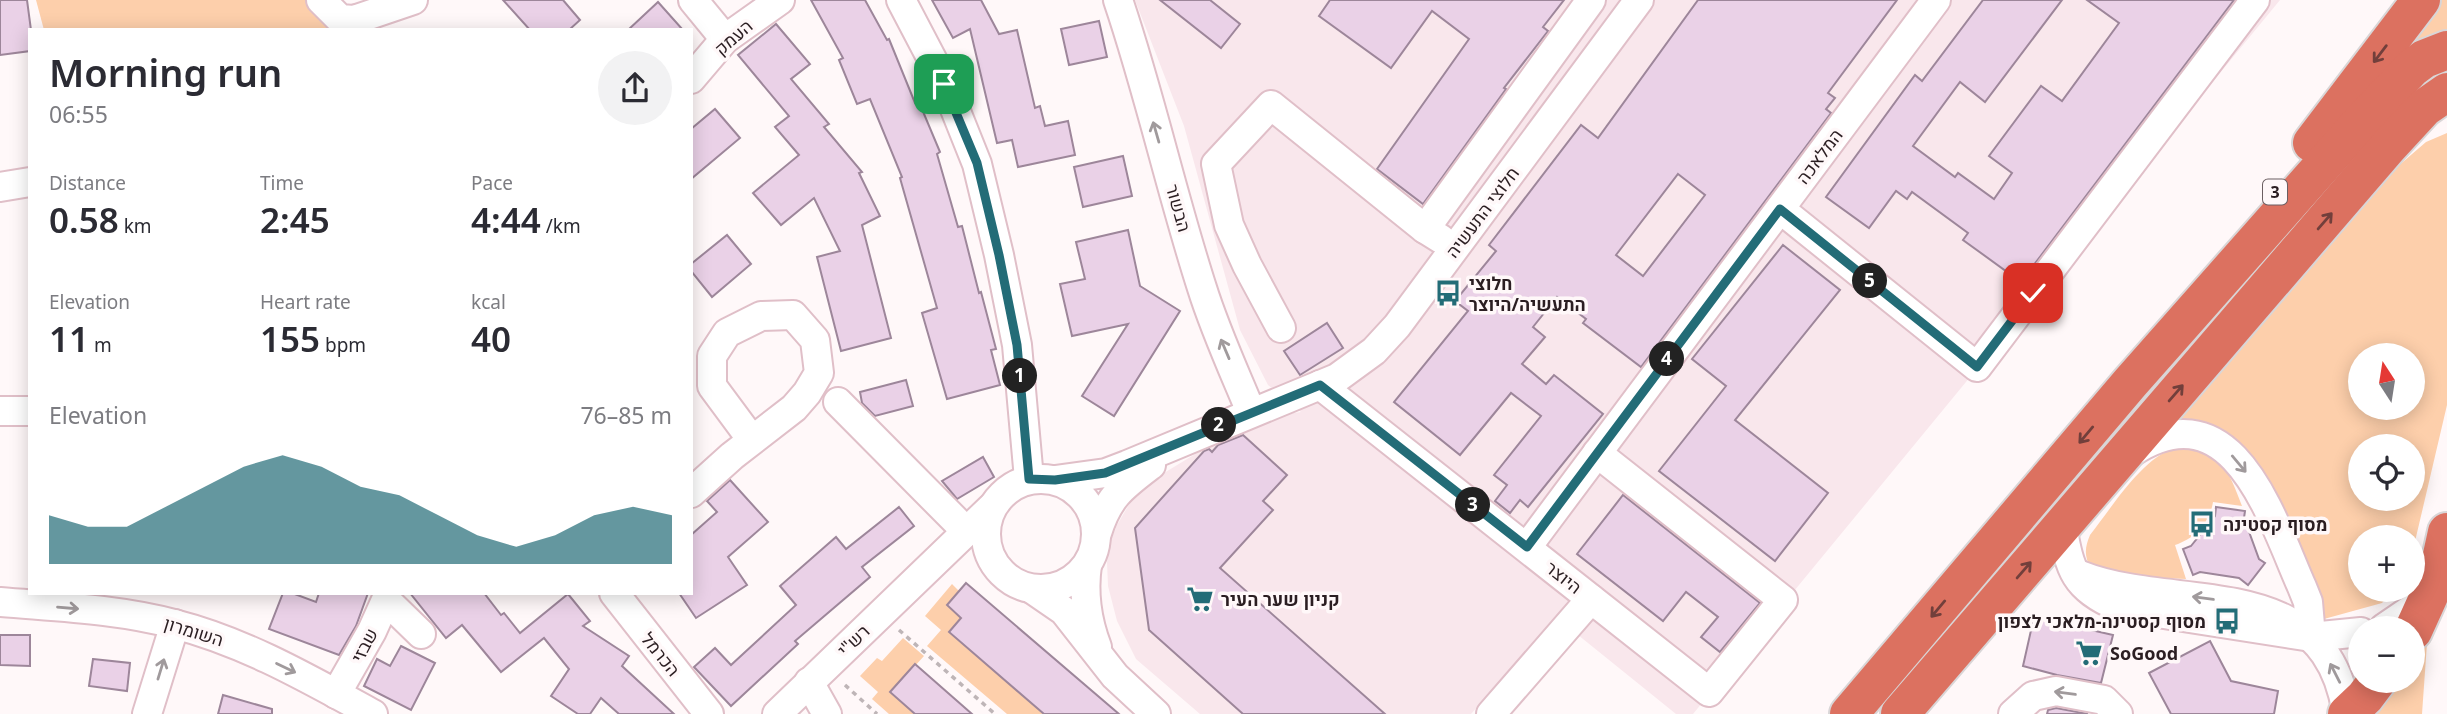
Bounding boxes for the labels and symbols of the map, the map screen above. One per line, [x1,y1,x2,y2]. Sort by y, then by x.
street label: העמק [709,14,757,60]
one-way arrow [2372,45,2387,63]
pin [914,54,974,114]
one-way arrow [1149,121,1162,143]
street label: המלאכה [1790,124,1848,188]
street label: חלוצי התעשיה [1440,162,1524,262]
road number: 3 [2263,180,2287,204]
street label: הבשור [1161,181,1197,235]
one-way arrow [2317,212,2333,230]
pin [2003,263,2063,323]
pin: 5 [1853,264,1888,298]
place label: חלוצי התעשיה/היוצר [1469,271,1586,316]
bus stop icon: חלוצי התעשיה/היוצר [1433,278,1463,308]
one-way arrow [1217,339,1230,360]
pin: 4 [1650,342,1684,376]
north arrow [2348,343,2426,420]
pin: 1 [1002,358,1038,394]
one-way arrow [2168,384,2184,402]
pin: 2 [1202,408,1236,442]
one-way arrow [2078,426,2093,444]
one-way arrow [2231,454,2247,472]
pin: 3 [1456,488,1490,522]
bus stop icon: מסוף קסטינה [2187,509,2217,539]
place label: מסוף קסטינה [2223,512,2327,536]
street label: היוצר [1541,555,1587,599]
one-way arrow [2016,561,2032,579]
supermarket icon: קניון שער העיר [1185,584,1215,614]
place label: קניון שער העיר [1221,587,1340,611]
one-way arrow [2192,591,2215,604]
one-way arrow [1931,599,1946,617]
one-way arrow [56,602,79,615]
bus stop icon: מסוף קסטינה-מלאכי לצפון [2212,606,2242,636]
place label: מסוף קסטינה-מלאכי לצפון [1998,609,2206,633]
street label: השומרון [161,611,227,651]
street label: רש"י [832,619,874,661]
street label: שבזי [345,624,383,666]
street label: הכרמל [636,627,686,681]
supermarket icon: SoGood [2074,638,2104,668]
place label: SoGood [2110,641,2178,665]
one-way arrow [155,658,168,680]
one-way arrow [275,661,296,675]
one-way arrow [2327,663,2341,683]
one-way arrow [2054,686,2077,699]

